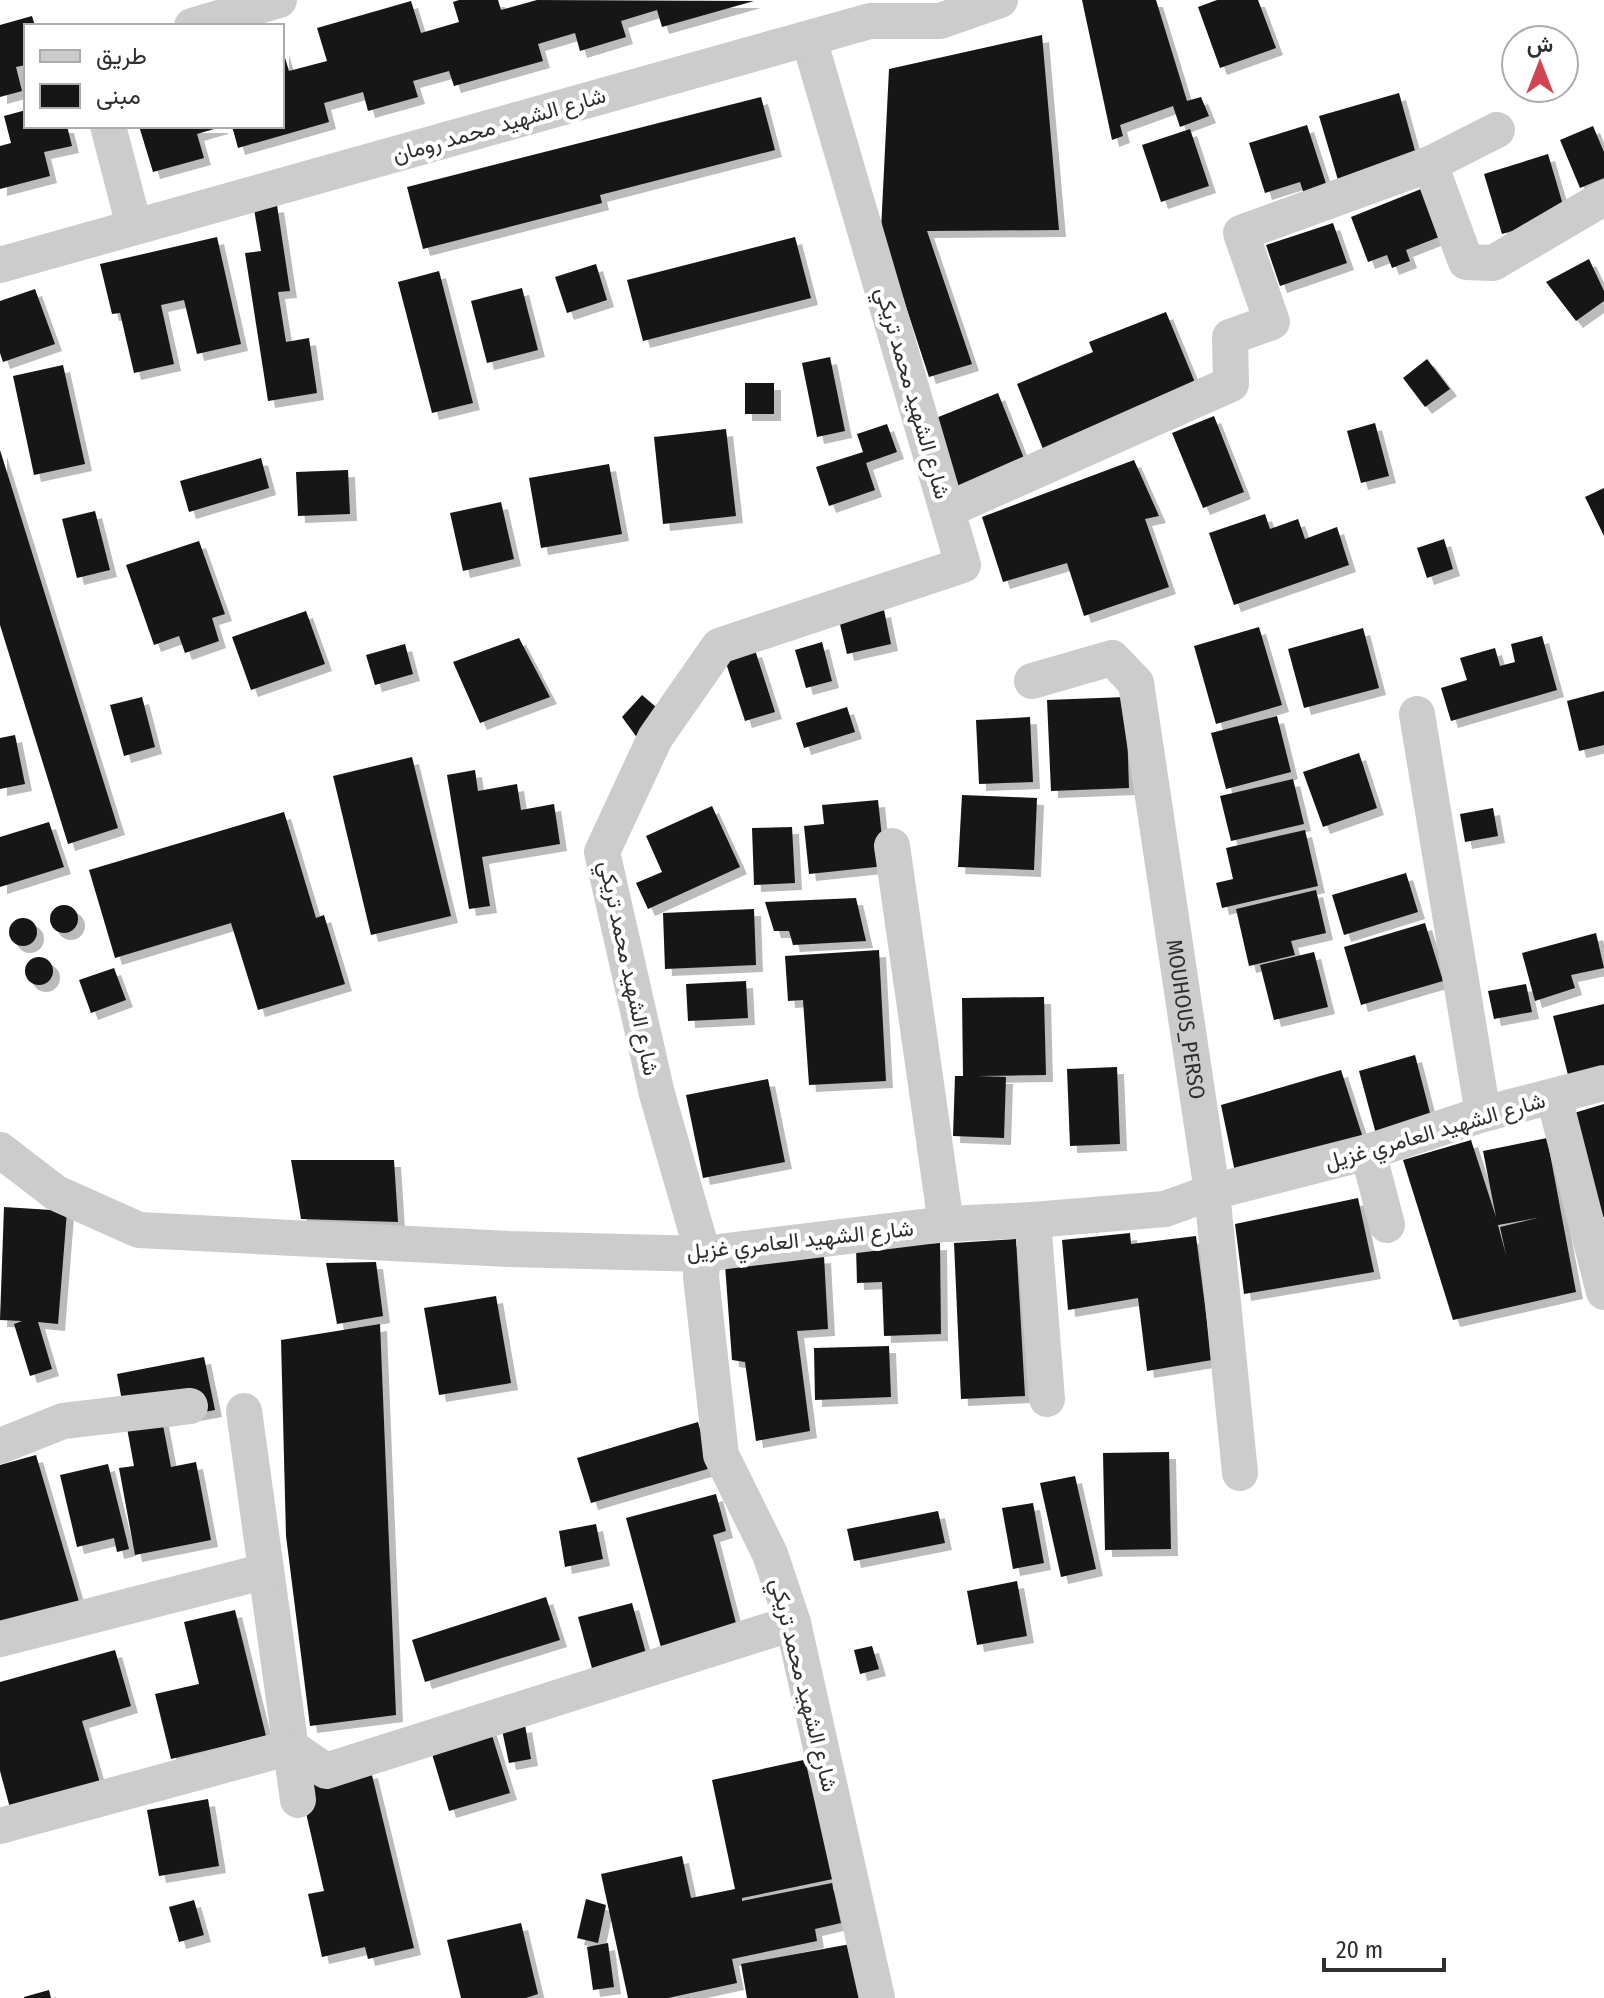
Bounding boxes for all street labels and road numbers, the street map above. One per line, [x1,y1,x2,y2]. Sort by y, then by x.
street label: شارع الشهيد محمد رومان [389,82,609,169]
street label: شارع الشهيد محمد تريكي [865,284,956,503]
street label: شارع الشهيد محمد تريكي [588,858,665,1079]
street label: MOUHOUS_PERSO [1161,938,1211,1101]
street label: شارع الشهيد العامري غزيل [1322,1087,1550,1180]
street label: شارع الشهيد العامري غزيل [685,1215,915,1270]
street label: شارع الشهيد محمد تريكي [760,1575,844,1796]

